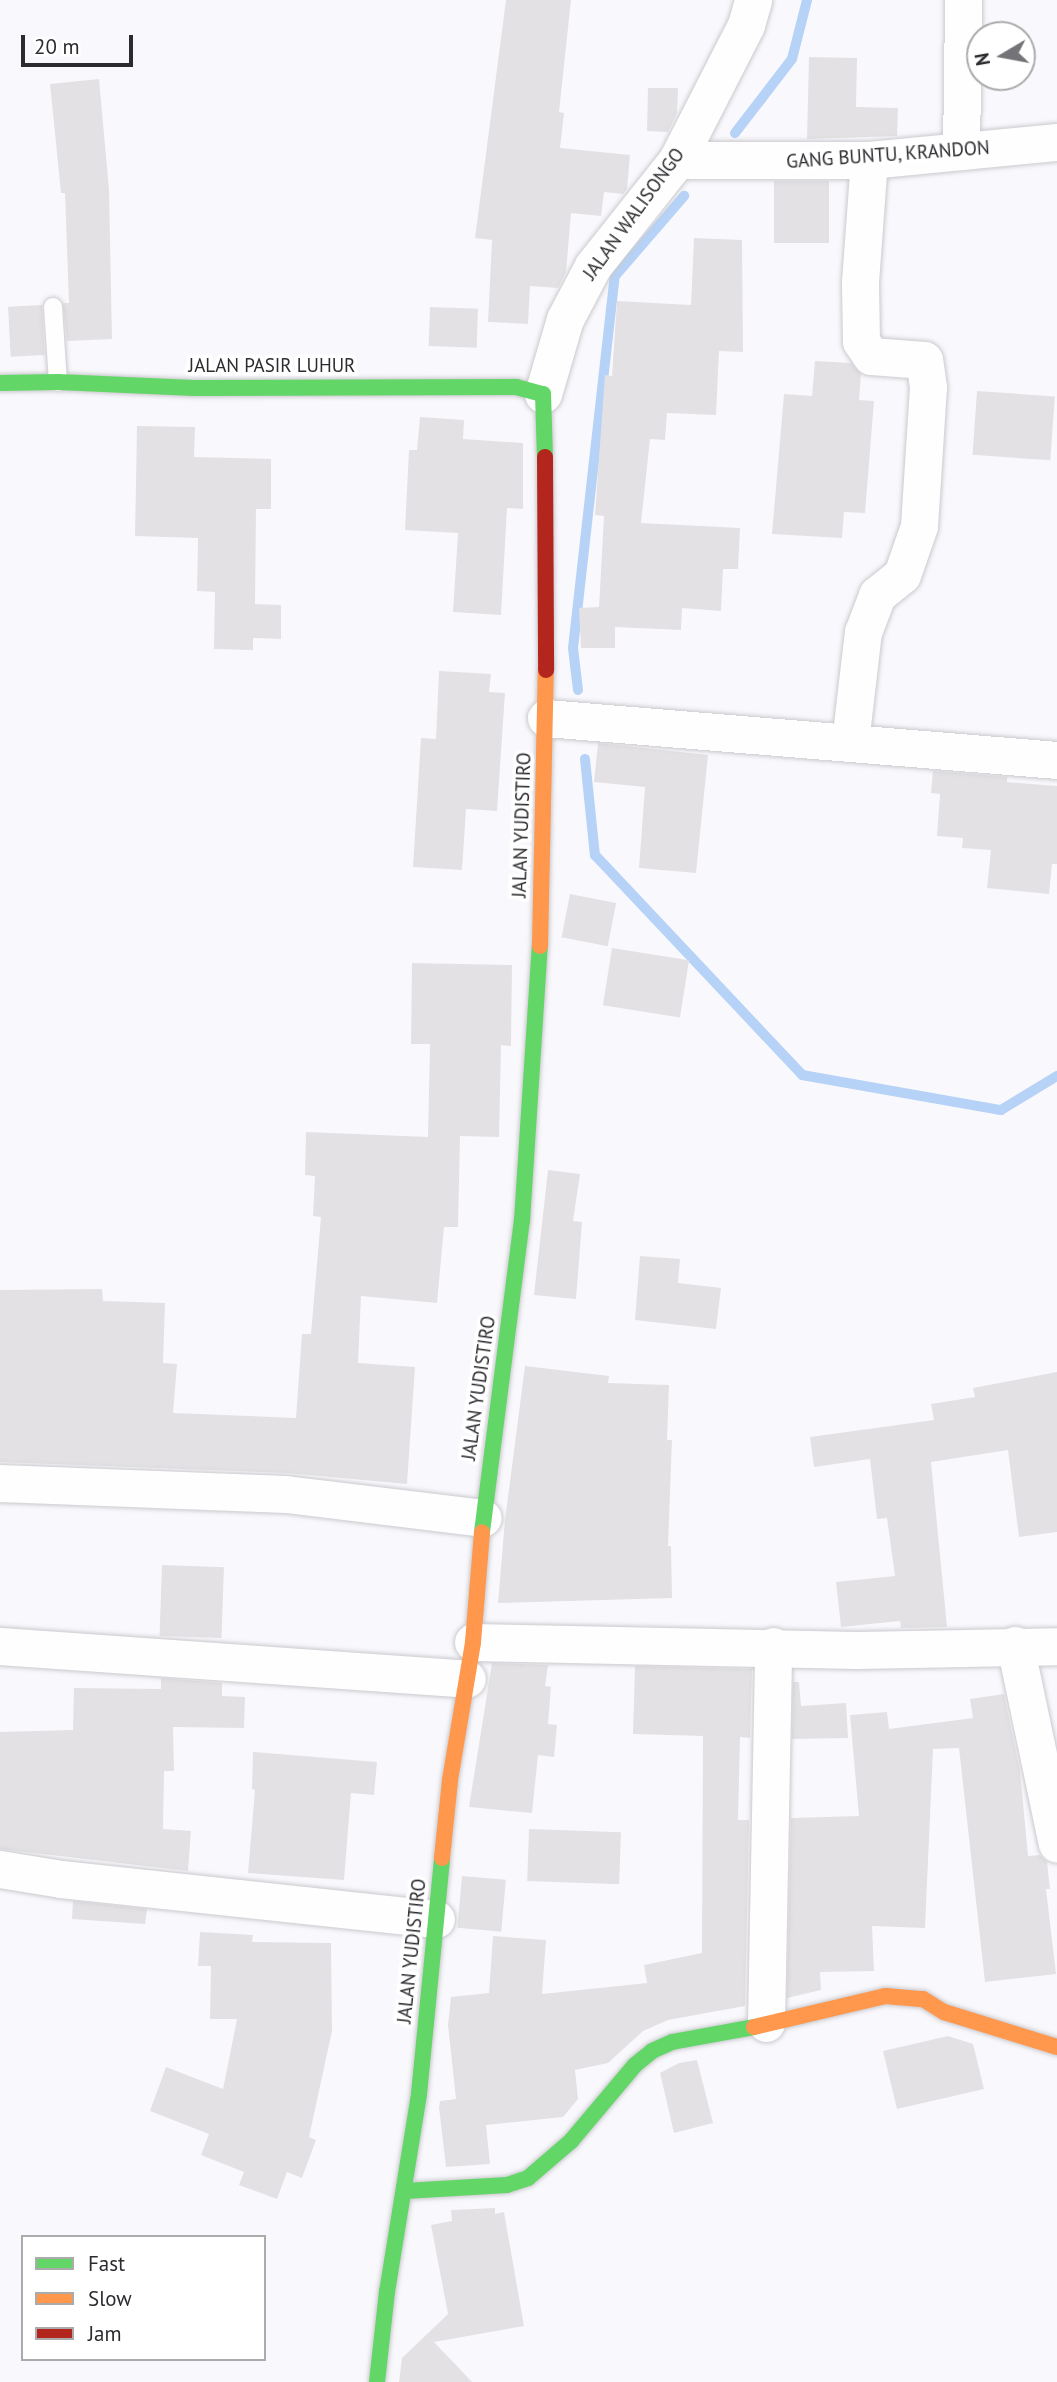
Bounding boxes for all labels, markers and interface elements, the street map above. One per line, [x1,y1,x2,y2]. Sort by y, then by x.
scale bar [24,21,136,65]
north arrow [966,21,1036,91]
text: 20 m [34,33,80,60]
text: N [969,51,995,68]
street label: GANG BUNTU, KRANDON [785,136,991,174]
street label: JALAN WALISONGO [578,144,690,284]
street label: JALAN PASIR LUHUR [189,355,355,377]
street label: JALAN YUDISTIRO [508,752,536,898]
street label: JALAN YUDISTIRO [458,1314,500,1462]
street label: JALAN YUDISTIRO [393,1877,431,2025]
legend [21,2235,266,2361]
text: Fast [88,2250,125,2277]
text: Slow [88,2285,132,2312]
text: Jam [88,2320,122,2347]

